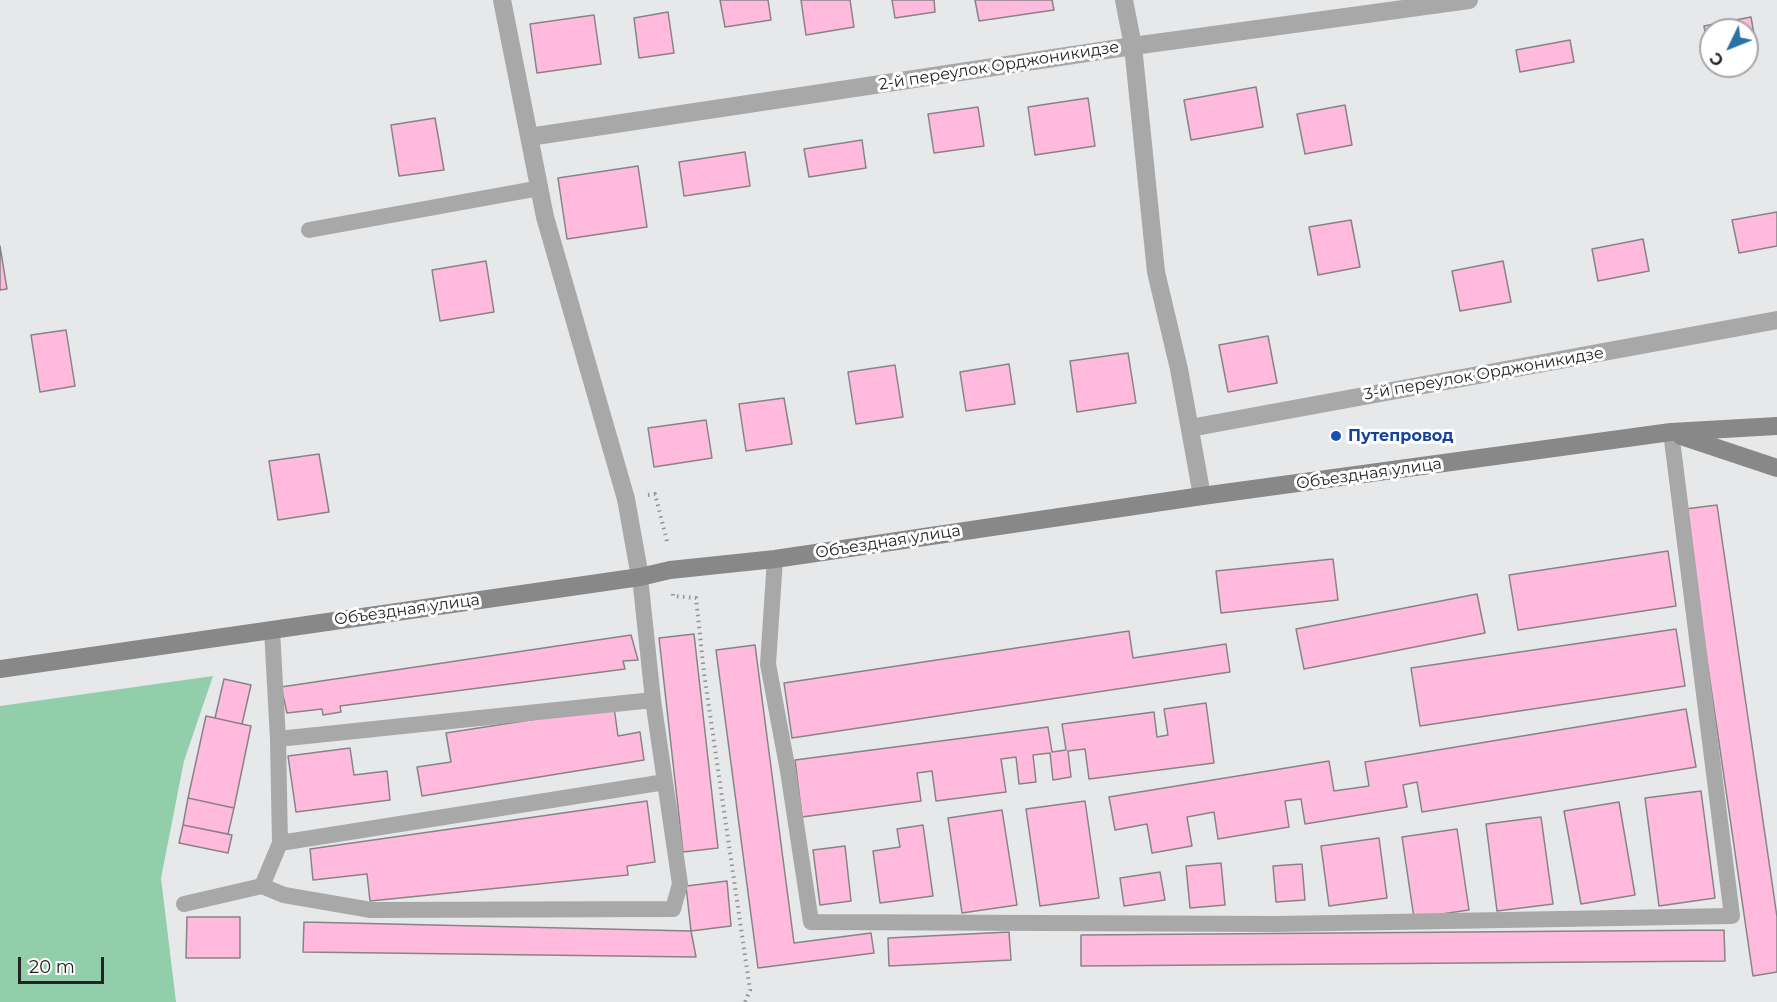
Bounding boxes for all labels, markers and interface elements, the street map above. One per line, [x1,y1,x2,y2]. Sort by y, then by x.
north arrow [1699,18,1759,78]
street label: 2-й переулок Орджоникидзе [877,38,1121,94]
text: С [1706,49,1728,70]
street label: 3-й переулок Орджоникидзе [1363,343,1605,405]
place label: Путепровод [1348,426,1453,446]
marker: Путепровод [1329,429,1343,443]
street label: Объездная улица [1295,454,1443,494]
street label: Объездная улица [814,521,962,563]
street label: Объездная улица [333,590,481,630]
scale bar [21,945,106,983]
text: 20 m [29,956,75,978]

